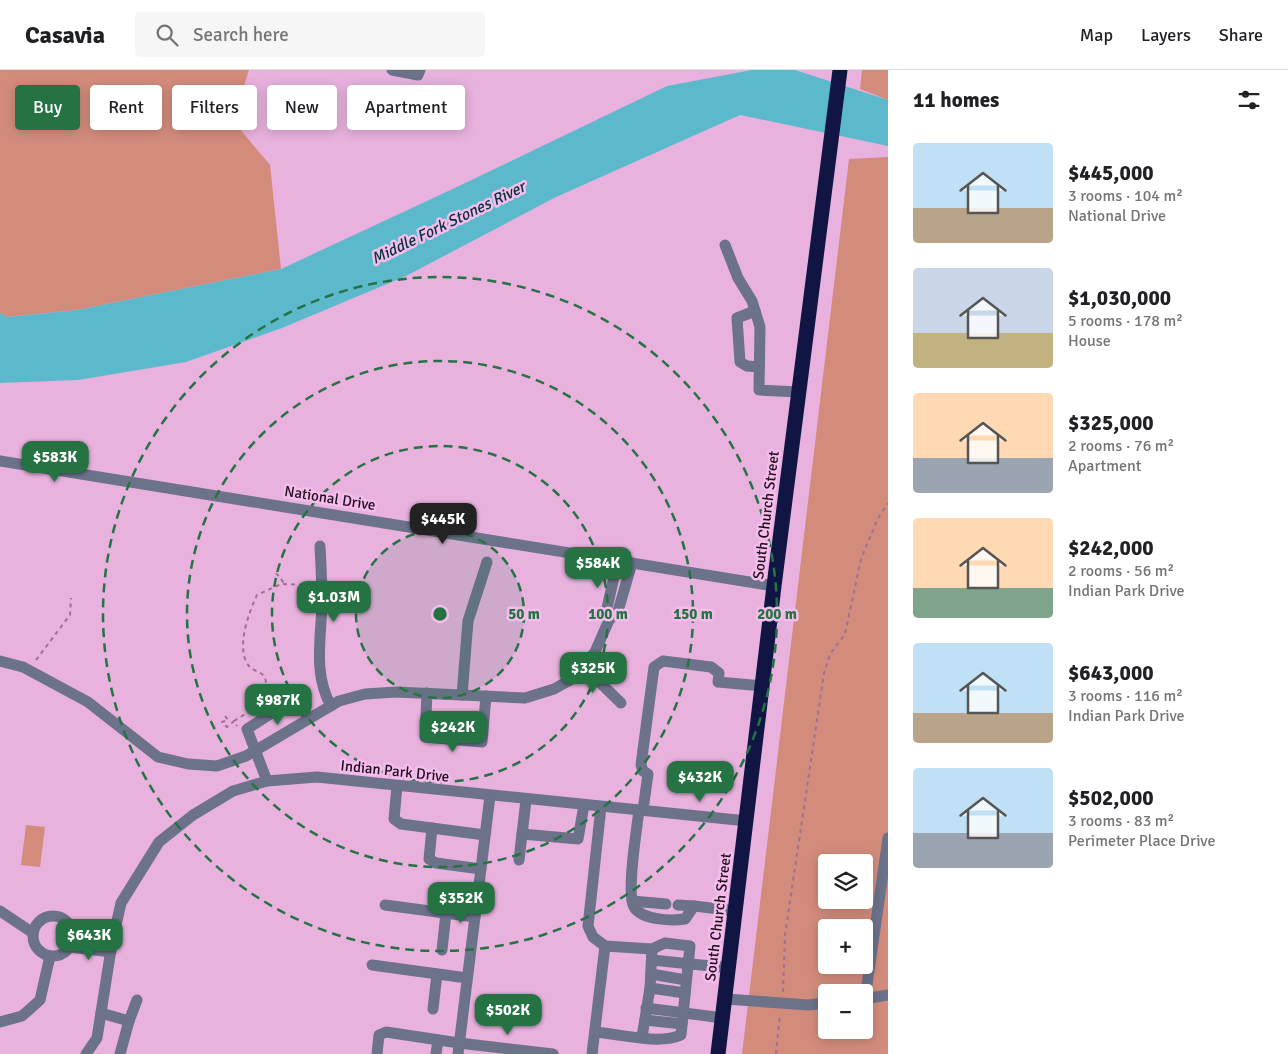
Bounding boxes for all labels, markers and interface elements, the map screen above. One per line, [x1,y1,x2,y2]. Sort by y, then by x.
search box [135,12,485,57]
text: Casavia [25,20,105,50]
icon: search [153,21,181,49]
text: Search here [193,23,289,47]
text: Map [1080,24,1113,46]
text: Layers [1141,24,1191,46]
text: Share [1219,24,1263,46]
chip: Buy [15,85,80,130]
chip: Rent [90,85,162,130]
chip: Filters [172,85,257,130]
chip: New [267,85,337,130]
chip: Apartment [347,85,465,130]
icon: filters [1235,86,1263,114]
text: 11 homes [913,87,999,113]
text: $445,000 [1068,160,1154,186]
icon: home [953,163,1013,223]
water label: Middle Fork Stones River [368,176,530,269]
text: 3 rooms · 104 m² [1068,186,1183,206]
text: National Drive [1068,206,1166,226]
text: $1,030,000 [1068,285,1171,311]
icon: home [953,288,1013,348]
text: 5 rooms · 178 m² [1068,311,1183,331]
text: House [1068,331,1111,351]
text: $325,000 [1068,410,1154,436]
icon: home [953,413,1013,473]
text: 2 rooms · 76 m² [1068,436,1174,456]
pin: $583K [20,440,90,483]
text: $583K [33,447,77,467]
street label: South Church Street [749,450,783,580]
text: Apartment [1068,456,1141,476]
street label: National Drive [283,482,377,514]
pin: $445K [408,502,478,545]
text: $445K [421,509,465,529]
text: $242,000 [1068,535,1154,561]
icon: home [953,538,1013,598]
pin: $584K [563,546,633,589]
text: $584K [576,553,620,573]
text: 2 rooms · 56 m² [1068,561,1174,581]
pin: $1.03M [293,580,375,623]
text: Indian Park Drive [1068,581,1185,601]
text: $1.03M [308,587,360,607]
centre of rings [431,605,449,623]
text: 50 m [508,605,540,623]
text: 100 m [588,605,628,623]
text: 150 m [673,605,713,623]
text: 200 m [757,605,797,623]
pin: $325K [558,652,628,694]
text: $325K [571,658,615,678]
text: $643,000 [1068,660,1154,686]
icon: home [953,663,1013,723]
pin: $987K [243,684,313,726]
text: 3 rooms · 116 m² [1068,686,1183,706]
text: $987K [256,690,300,710]
text: Indian Park Drive [1068,706,1185,726]
pin: $242K [418,710,488,753]
text: $242K [431,717,475,737]
street label: Indian Park Drive [340,756,450,786]
pin: $432K [665,760,735,803]
text: $432K [678,767,722,787]
text: $502,000 [1068,785,1154,811]
icon: home [953,788,1013,848]
text: 3 rooms · 83 m² [1068,811,1174,831]
text: Perimeter Place Drive [1068,831,1215,851]
street label: South Church Street [701,852,735,982]
map controls [818,854,873,1039]
button: layers [818,854,873,909]
pin: $352K [426,882,496,924]
text: $352K [439,888,483,908]
pin: $643K [54,918,124,961]
button: + [818,919,873,974]
text: $643K [67,925,111,945]
button: − [818,984,873,1039]
pin: $502K [473,994,543,1036]
text: $502K [486,1000,530,1020]

